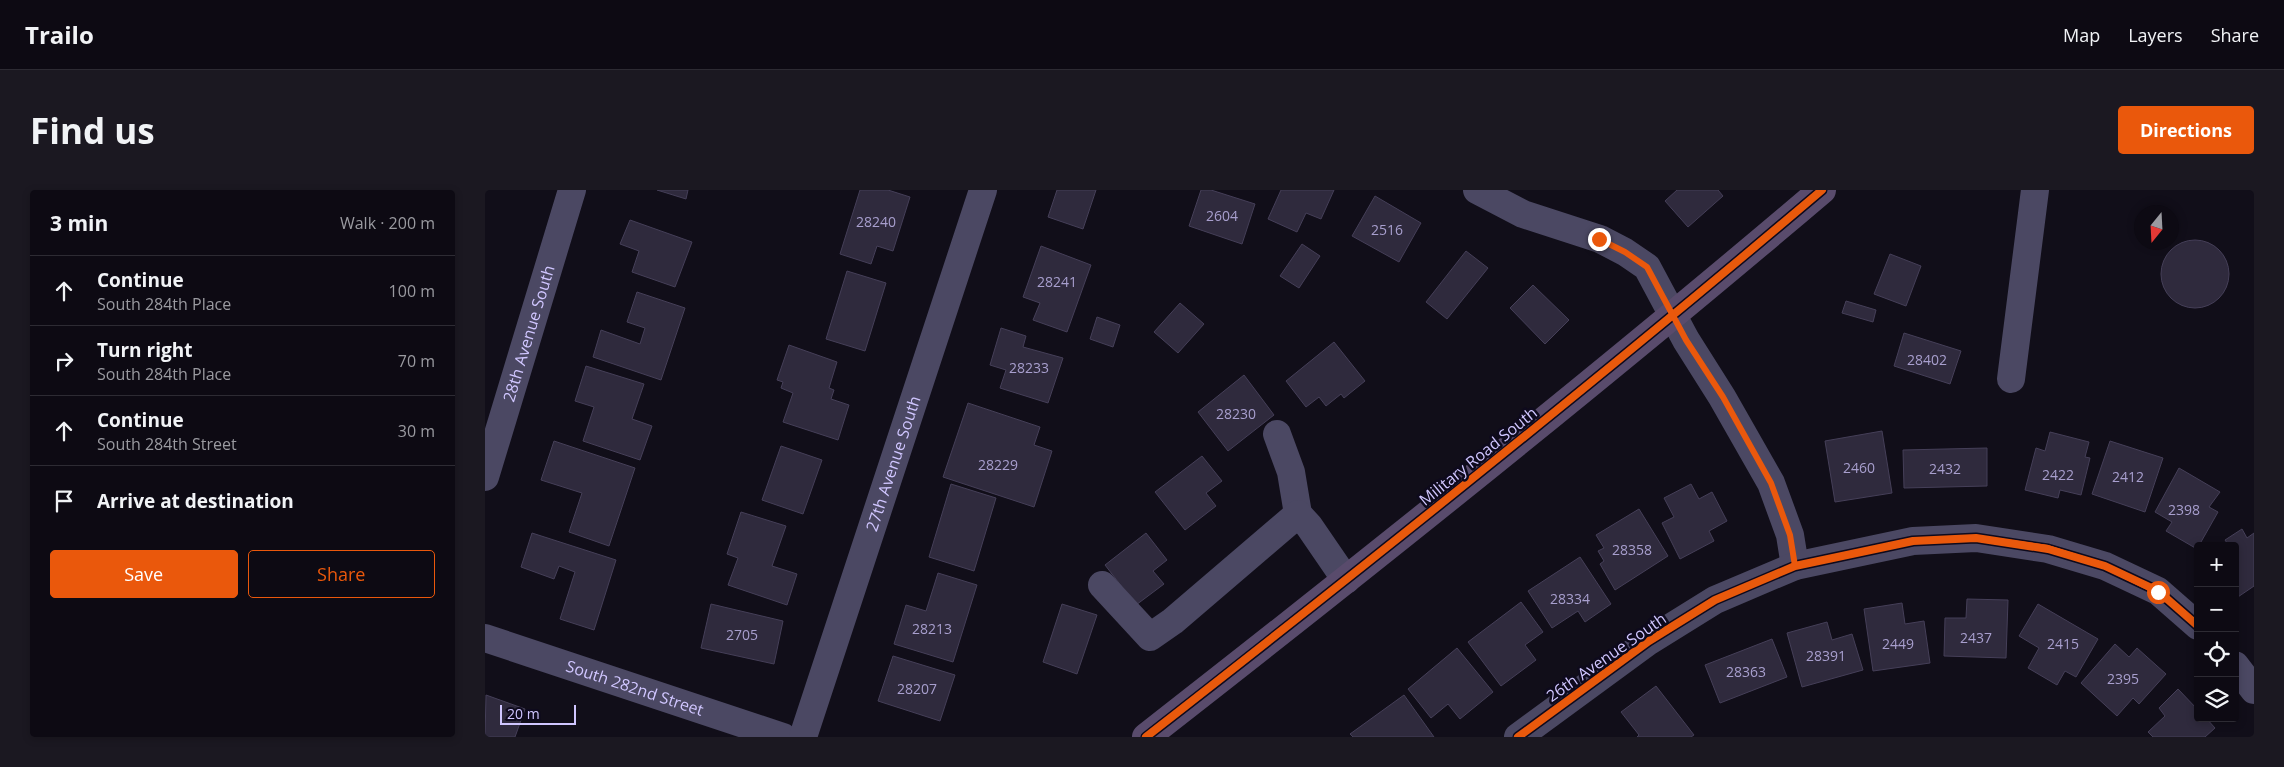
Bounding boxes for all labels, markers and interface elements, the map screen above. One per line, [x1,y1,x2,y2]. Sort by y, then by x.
text: Trailo [25,18,94,51]
text: Map [2063,23,2100,47]
text: Layers [2128,23,2183,47]
text: Share [2211,23,2259,47]
button: Directions [2118,106,2254,154]
text: Find us [30,107,155,154]
north arrow [2134,205,2179,250]
house number: 2604 [1206,206,1238,225]
text: 3 min [50,209,108,237]
text: Walk · 200 m [340,212,435,234]
house number: 28240 [856,212,896,231]
house number: 2516 [1371,220,1403,239]
route end [1588,228,1611,251]
street label: 28th Avenue South [497,263,560,404]
text: Continue [97,267,184,293]
house number: 28241 [1037,272,1077,291]
icon: ahead [50,277,78,305]
text: 100 m [389,280,435,302]
text: South 284th Place [97,293,231,315]
text: Turn right [97,337,192,363]
icon: right [50,347,78,375]
text: 70 m [398,350,435,372]
house number: 28402 [1907,350,1947,369]
house number: 28233 [1009,358,1049,377]
text: South 284th Place [97,363,231,385]
street label: 27th Avenue South [860,393,926,534]
street label: Military Road South [1414,402,1542,510]
house number: 28230 [1216,404,1256,423]
text: Continue [97,407,184,433]
icon: ahead [50,417,78,445]
text: 30 m [398,420,435,442]
text: South 284th Street [97,433,237,455]
house number: 28229 [978,455,1018,474]
house number: 2460 [1843,458,1875,477]
house number: 2432 [1929,459,1961,478]
house number: 2422 [2042,465,2074,484]
house number: 2412 [2112,467,2144,486]
icon: arrive [50,487,78,515]
text: Arrive at destination [97,488,294,514]
house number: 2398 [2168,500,2200,519]
house number: 28358 [1612,540,1652,559]
map controls [2194,542,2239,722]
button: + [2194,542,2239,587]
button: Save [50,550,238,598]
button: Share [248,550,435,598]
route start [2147,581,2170,604]
button: − [2194,587,2239,632]
house number: 28334 [1550,589,1590,608]
street label: 26th Avenue South [1542,607,1670,707]
house number: 28213 [912,619,952,638]
house number: 2705 [726,625,758,644]
house number: 2437 [1960,628,1992,647]
button: locate [2194,632,2239,677]
house number: 2449 [1882,634,1914,653]
house number: 2415 [2047,634,2079,653]
house number: 28391 [1806,646,1846,665]
street label: South 282nd Street [563,655,707,721]
house number: 28363 [1726,662,1766,681]
house number: 2395 [2107,669,2139,688]
button: layers [2194,677,2239,722]
house number: 28207 [897,679,937,698]
scale bar [500,702,576,725]
text: 20 m [507,704,540,723]

